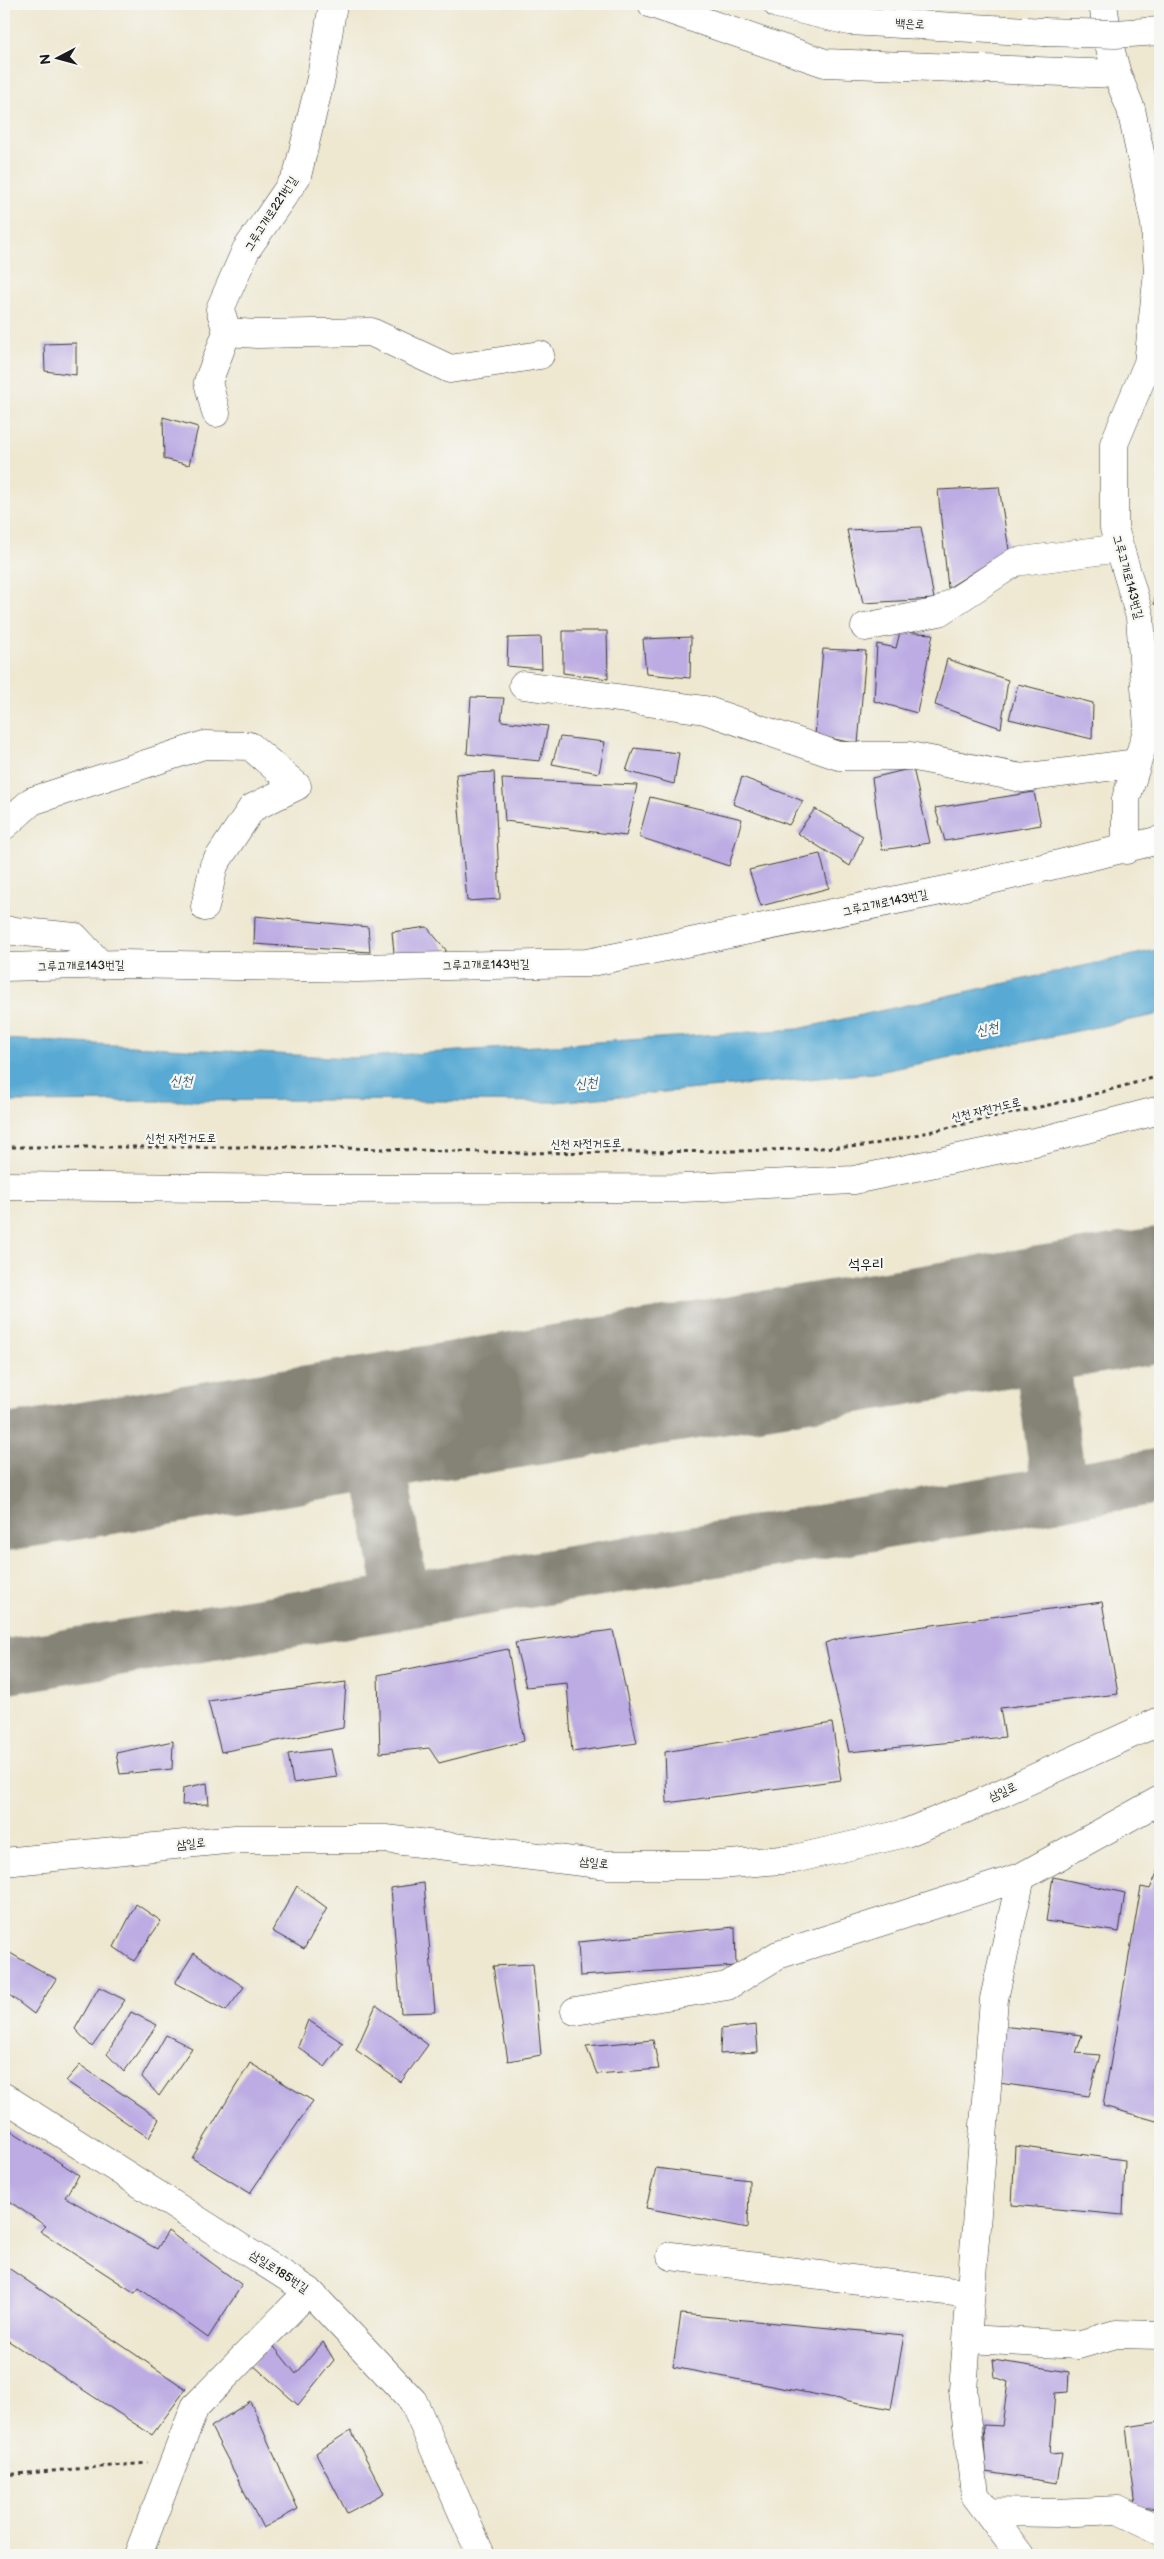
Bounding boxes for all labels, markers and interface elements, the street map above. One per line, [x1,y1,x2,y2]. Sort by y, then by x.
street label: 백은로 [895,16,925,32]
north arrow [32,32,82,82]
text: N [37,53,55,65]
street label: 그루고개로221번길 [241,173,301,254]
street label: 그루고개로143번길 [1110,533,1147,621]
street label: 그루고개로143번길 [841,887,929,919]
street label: 그루고개로143번길 [442,957,530,973]
street label: 그루고개로143번길 [37,958,125,974]
water label: 신천 [974,1018,1001,1040]
water label: 신천 [170,1072,194,1090]
water label: 신천 [574,1073,600,1092]
street label: 신천 자전거도로 [950,1095,1022,1125]
street label: 신천 자전거도로 [146,1131,216,1146]
street label: 신천 자전거도로 [550,1136,622,1152]
district label: 석우리 [848,1255,884,1274]
street label: 삼일로 [987,1779,1019,1805]
street label: 삼일로 [176,1835,206,1853]
street label: 삼일로 [579,1854,609,1872]
street label: 삼일로185번길 [247,2248,311,2297]

